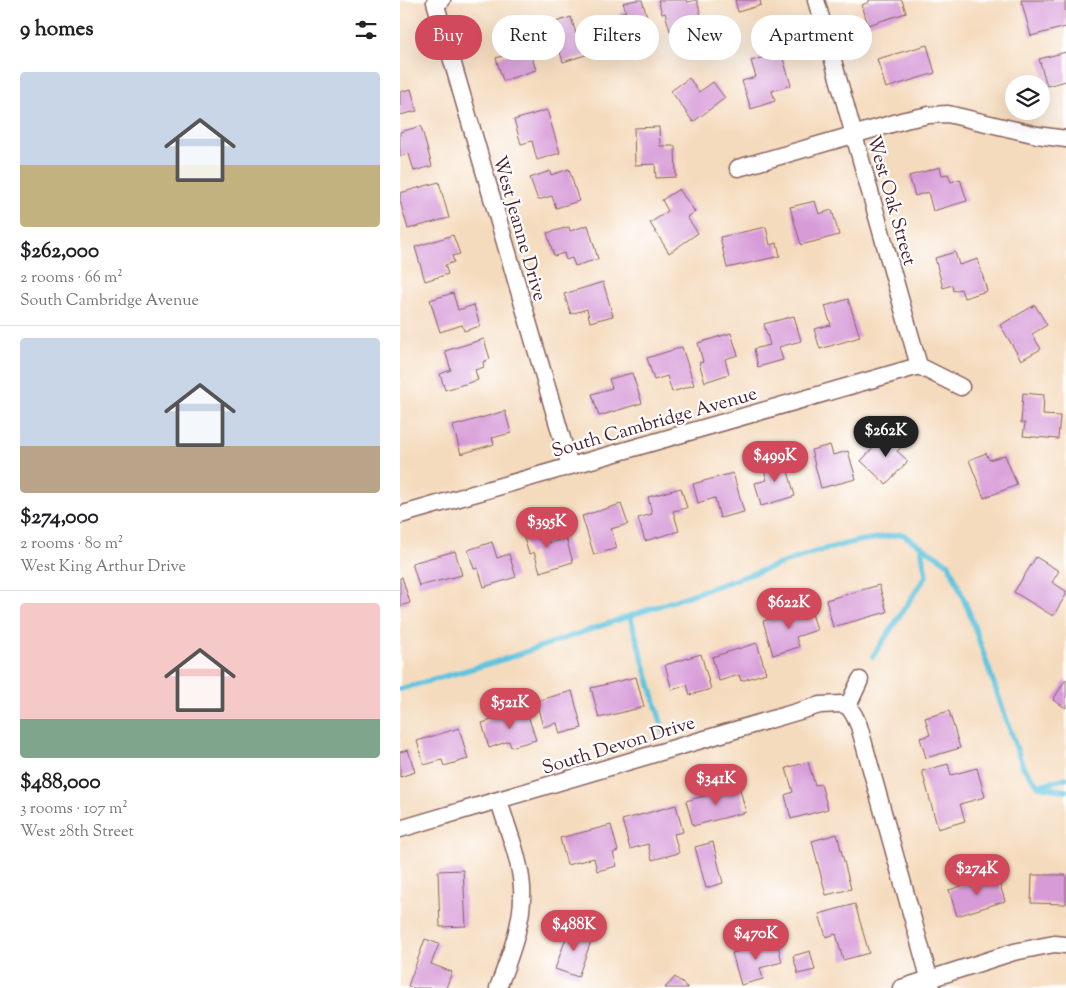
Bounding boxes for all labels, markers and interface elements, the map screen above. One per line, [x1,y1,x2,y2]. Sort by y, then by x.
text: 9 homes [20,15,93,45]
chip: Buy [415,15,482,60]
chip: Rent [492,15,565,60]
chip: Filters [575,15,659,60]
chip: New [669,15,741,60]
chip: Apartment [751,15,872,60]
icon: filters [352,16,380,44]
map controls [1005,75,1050,120]
button: layers [1005,75,1050,120]
icon: home [155,105,245,195]
street label: West Oak Street [859,132,922,270]
street label: West Jeanne Drive [485,153,552,305]
text: $262,000 [20,237,99,267]
text: 2 rooms · 66 m² [20,267,123,290]
text: South Cambridge Avenue [20,290,199,313]
icon: home [155,370,245,460]
street label: South Cambridge Avenue [549,381,761,466]
pin: $262K [851,416,921,458]
text: $262K [865,420,907,443]
pin: $499K [740,440,810,483]
text: $499K [753,445,797,468]
text: $274,000 [20,503,99,533]
pin: $395K [512,506,582,549]
text: $395K [527,511,567,534]
text: 2 rooms · 80 m² [20,533,123,556]
text: West King Arthur Drive [20,556,186,579]
pin: $622K [754,588,824,630]
text: $622K [768,592,810,615]
icon: home [155,635,245,725]
pin: $521K [475,688,545,730]
text: $521K [491,692,529,715]
street label: South Devon Drive [539,710,699,783]
pin: $341K [681,764,751,806]
text: $488,000 [20,768,101,798]
text: $341K [696,768,736,791]
text: 3 rooms · 107 m² [20,798,128,821]
text: West 28th Street [20,821,134,844]
pin: $274K [942,854,1012,896]
text: $274K [956,858,998,881]
pin: $488K [539,910,609,952]
text: $488K [552,914,596,937]
pin: $470K [721,918,791,961]
text: $470K [734,923,778,946]

